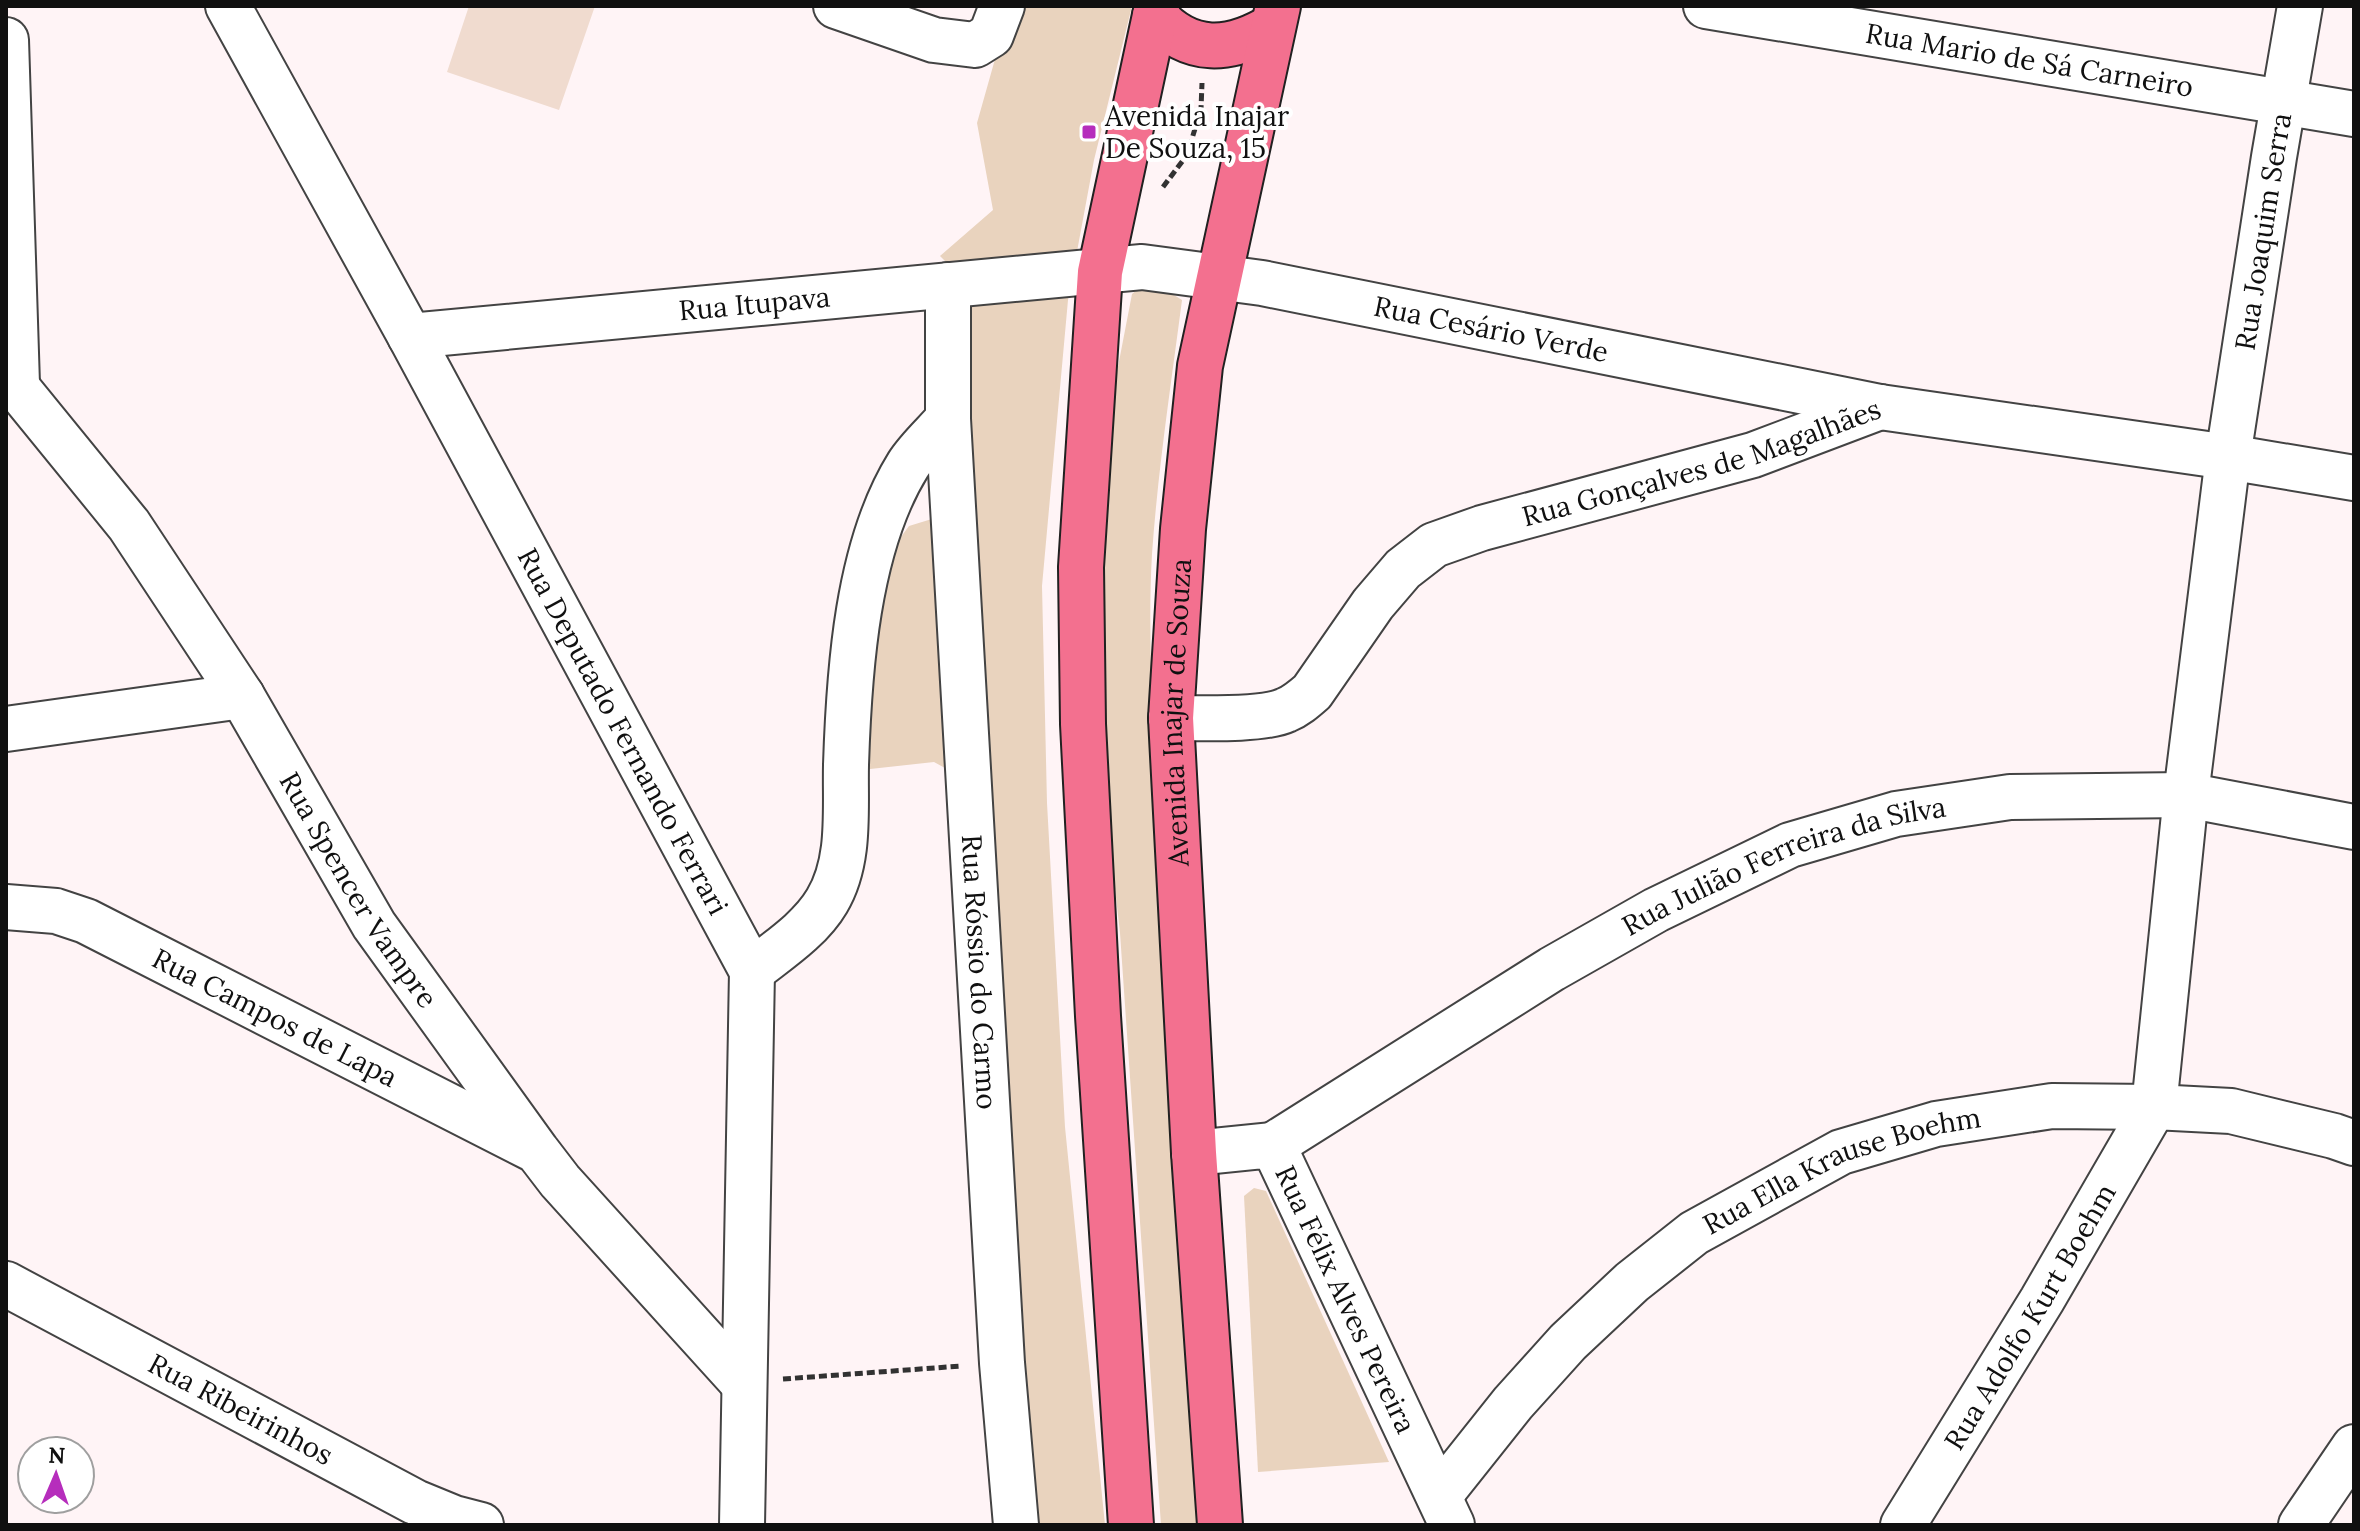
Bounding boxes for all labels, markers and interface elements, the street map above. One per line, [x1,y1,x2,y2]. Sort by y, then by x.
street label: Rua Mario de Sá Carneiro [1863,15,2196,105]
place label: Avenida Inajar De Souza, 15 [1104,98,1289,166]
street label: Rua Joaquim Serra [2227,110,2299,353]
marker: Avenida Inajar De Souza, 15 [1080,123,1098,141]
street label: Rua Itupava [677,278,832,329]
street label: Rua Cesário Verde [1371,288,1612,370]
street label: Rua Gonçalves de Magalhães [1518,390,1886,534]
street label: Rua Deputado Fernando Ferrari [510,542,736,921]
street label: Avenida Inajar de Souza [1153,557,1199,869]
street label: Rua Spencer Vampre [272,766,446,1015]
street label: Rua Julião Ferreira da Silva [1615,789,1948,944]
street label: Rua Róssio do Carmo [954,833,1005,1111]
street label: Rua Campos de Lapa [146,940,404,1095]
street label: Rua Ella Krause Boehm [1696,1099,1983,1243]
street label: Rua Félix Alves Pereira [1267,1160,1424,1439]
street label: Rua Adolfo Kurt Boehm [1936,1177,2124,1456]
street label: Rua Ribeirinhos [142,1345,339,1473]
north arrow [16,1435,96,1515]
text: N [48,1441,66,1469]

